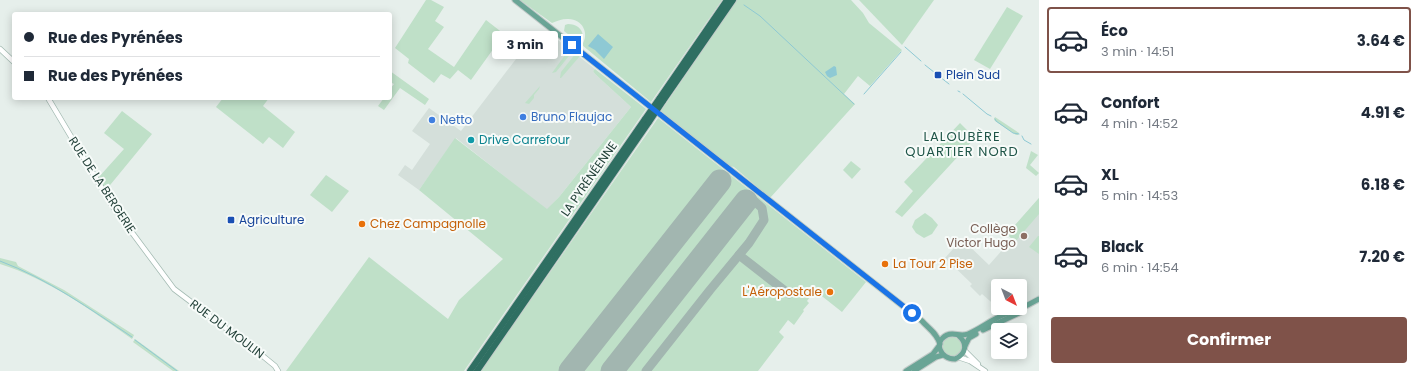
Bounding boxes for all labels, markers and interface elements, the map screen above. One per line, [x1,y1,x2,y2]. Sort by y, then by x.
text: Éco [1101,20,1128,41]
icon: car [1053,22,1089,58]
text: Rue des Pyrénées [48,27,183,48]
text: 3.64 € [1357,30,1405,51]
callout: 3 min [492,31,558,59]
text: 3 min [507,35,544,54]
route end [563,36,581,54]
text: 3 min · 14:51 [1101,42,1174,61]
text: Rue des Pyrénées [48,65,183,86]
place label: Plein Sud [946,66,1000,83]
marker: Plein Sud [933,70,943,80]
text: Confort [1101,92,1160,113]
icon: car [1053,94,1089,130]
text: 4.91 € [1361,102,1405,123]
place label: Bruno Flaujac [531,108,612,125]
place label: Netto [440,111,473,128]
marker: Bruno Flaujac [518,112,528,122]
text: 4 min · 14:52 [1101,114,1178,133]
marker: Netto [427,115,437,125]
district label: LALOUBÈRE QUARTIER NORD [905,127,1019,161]
place label: Drive Carrefour [479,131,570,148]
street label: RUE DE LA BERGERIE [65,133,140,236]
marker: Drive Carrefour [466,135,476,145]
street label: LA PYRÉNÉENNE [556,138,621,219]
text: XL [1101,164,1119,185]
icon: car [1053,166,1089,202]
text: 6.18 € [1361,174,1405,195]
text: 5 min · 14:53 [1101,186,1178,205]
place label: Agriculture [239,211,305,228]
marker: Agriculture [226,215,236,225]
place label: Chez Campagnolle [370,215,486,232]
marker: Chez Campagnolle [357,219,367,229]
place label: Collège Victor Hugo [946,220,1016,251]
marker: Collège Victor Hugo [1019,231,1029,241]
text: Black [1101,236,1144,257]
icon: car [1053,238,1089,274]
text: 7.20 € [1359,246,1405,267]
place label: La Tour 2 Pise [893,255,973,272]
text: 6 min · 14:54 [1101,258,1179,277]
marker: La Tour 2 Pise [880,259,890,269]
north arrow [991,279,1027,315]
map controls [991,279,1027,359]
place label: L'Aéropostale [742,283,822,300]
marker: L'Aéropostale [825,287,835,297]
street label: RUE DU MOULIN [187,295,268,362]
route start [903,304,921,322]
button: Confirmer [1051,317,1407,363]
button: layers [991,323,1027,359]

